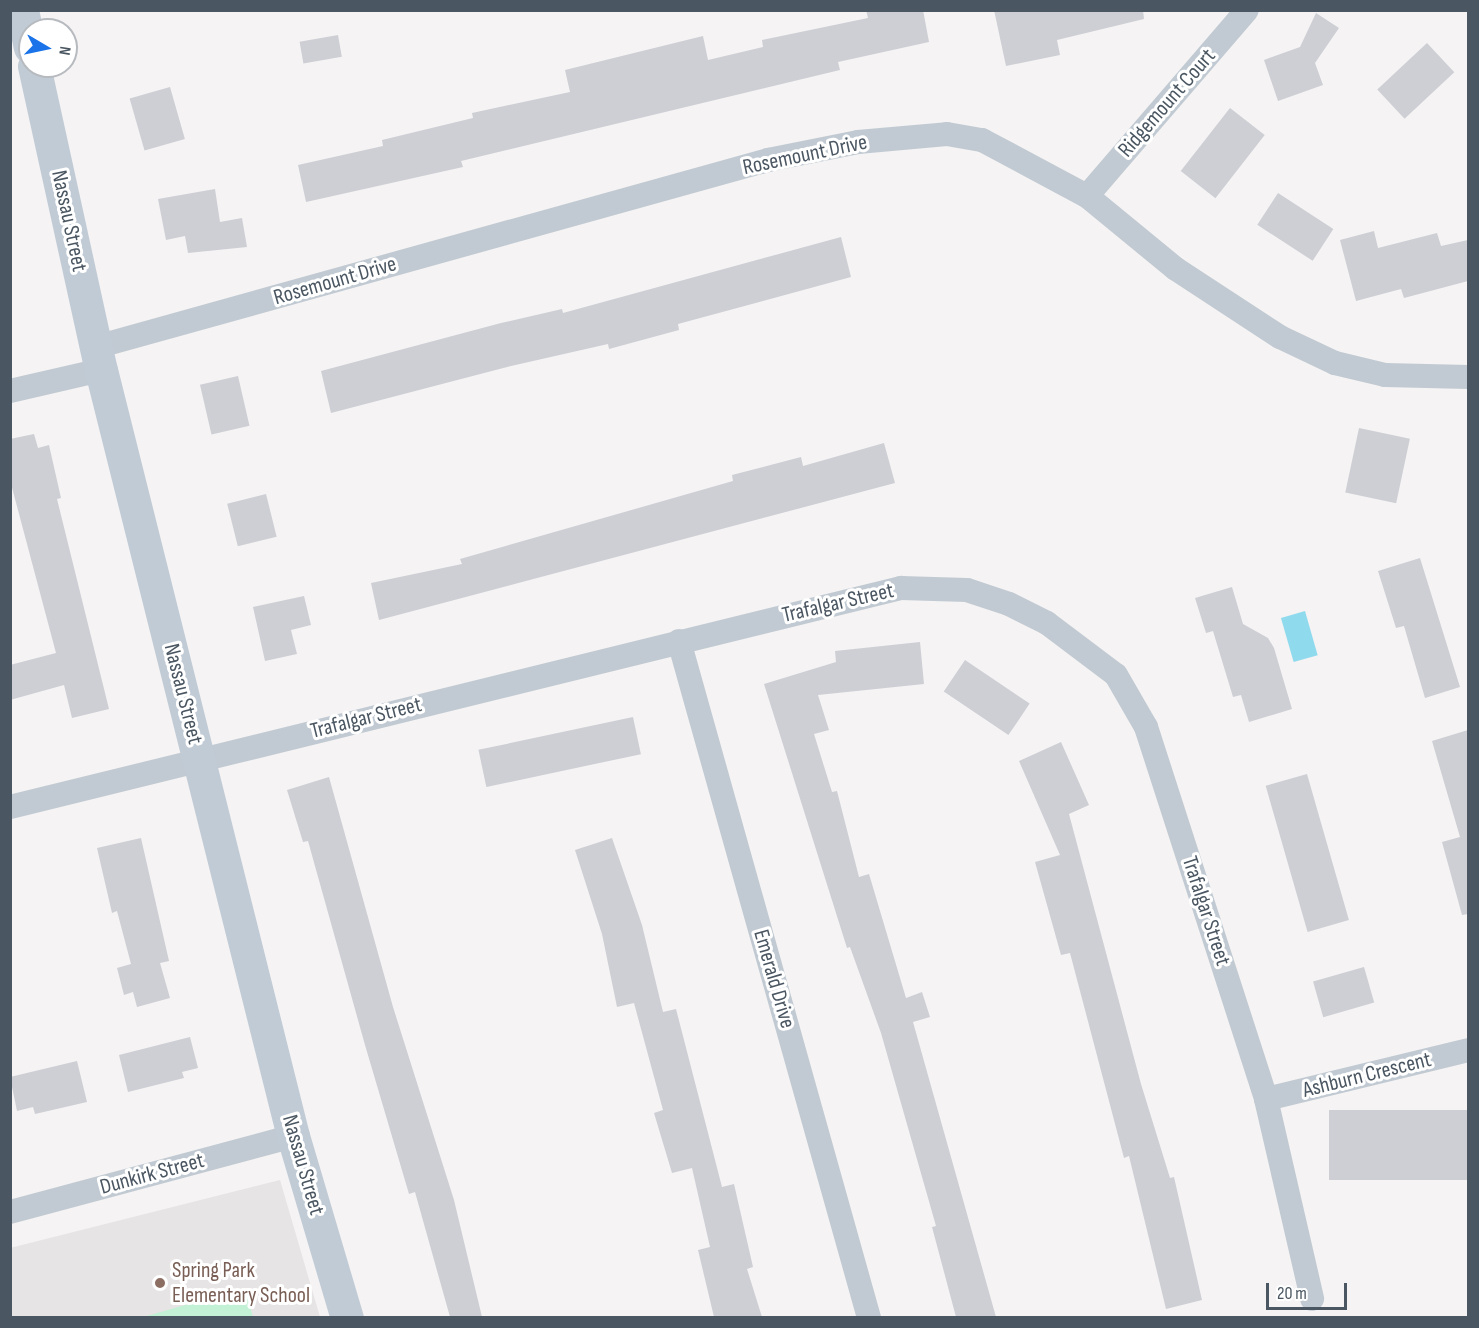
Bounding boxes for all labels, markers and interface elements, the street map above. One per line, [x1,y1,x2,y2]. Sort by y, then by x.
north arrow [18,18,78,78]
street label: Ridgemount Court [1113,43,1221,163]
text: N [54,45,74,56]
street label: Rosemount Drive [740,129,870,181]
street label: Nassau Street [45,168,93,274]
street label: Rosemount Drive [271,251,399,311]
street label: Trafalgar Street [780,577,896,629]
street label: Nassau Street [158,641,208,747]
street label: Trafalgar Street [308,691,424,745]
street label: Trafalgar Street [1176,853,1236,969]
street label: Emerald Drive [747,927,801,1031]
street label: Ashburn Crescent [1300,1046,1434,1104]
street label: Nassau Street [276,1112,330,1218]
street label: Dunkirk Street [97,1147,207,1201]
place label: Spring Park Elementary School [172,1257,310,1308]
scale bar [1269,1271,1350,1309]
marker: Spring Park Elementary School [153,1276,167,1290]
text: 20 m [1277,1283,1307,1304]

